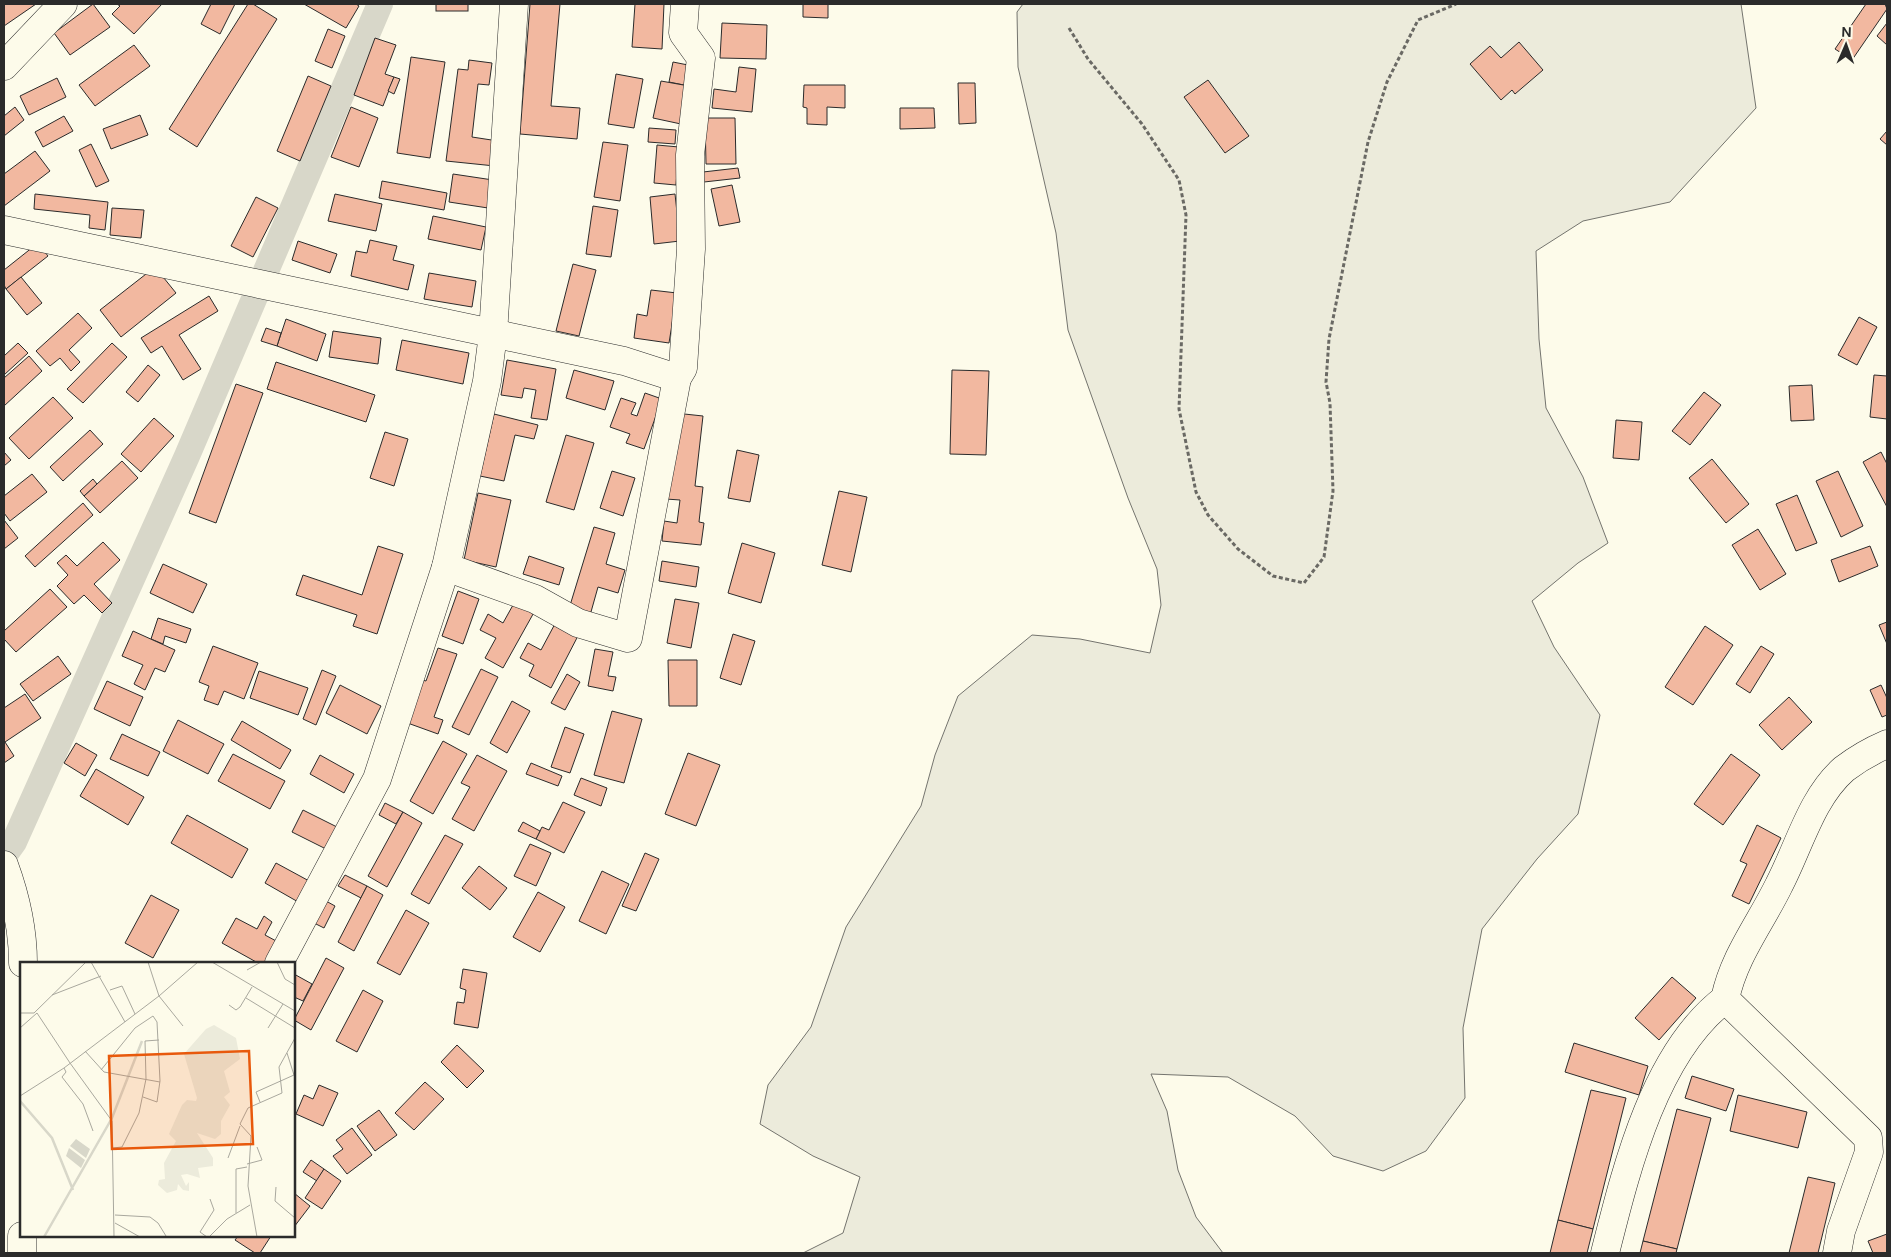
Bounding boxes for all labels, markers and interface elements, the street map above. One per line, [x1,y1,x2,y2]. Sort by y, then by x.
north arrow [1821,20,1871,70]
text: N [1841,23,1852,41]
inset map [20,962,295,1237]

